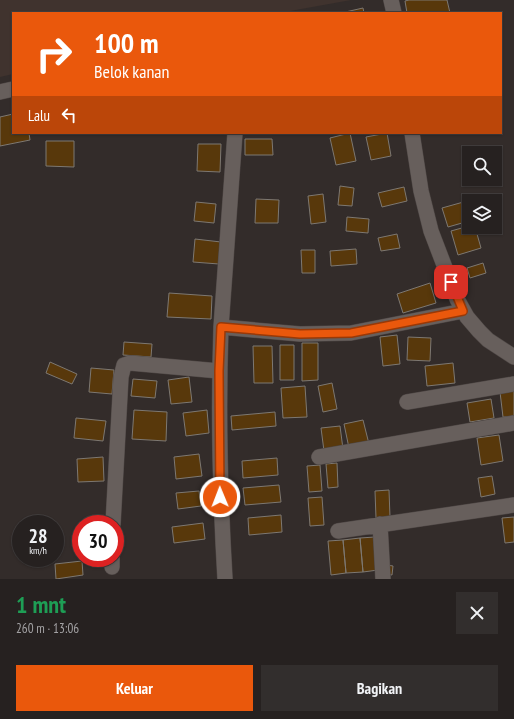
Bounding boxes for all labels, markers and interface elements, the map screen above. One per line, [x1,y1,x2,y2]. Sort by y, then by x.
text: 100 m [94,24,158,61]
icon: right [28,28,80,80]
text: Belok kanan [94,60,169,83]
icon: left [58,104,80,126]
text: Lalu [28,106,50,125]
map controls [462,146,502,234]
button: search [462,146,502,186]
button: layers [462,194,502,234]
pin [434,265,468,299]
icon: arrive [440,271,462,293]
position arrow [199,476,241,518]
speed limit sign: 30 [72,515,124,567]
text: 28 [28,523,48,549]
text: km/h [29,544,47,557]
text: 1 mnt [16,589,66,620]
button: close [456,592,498,634]
text: 260 m · 13:06 [16,620,79,637]
button: Keluar [16,665,253,711]
button: Bagikan [261,665,498,711]

